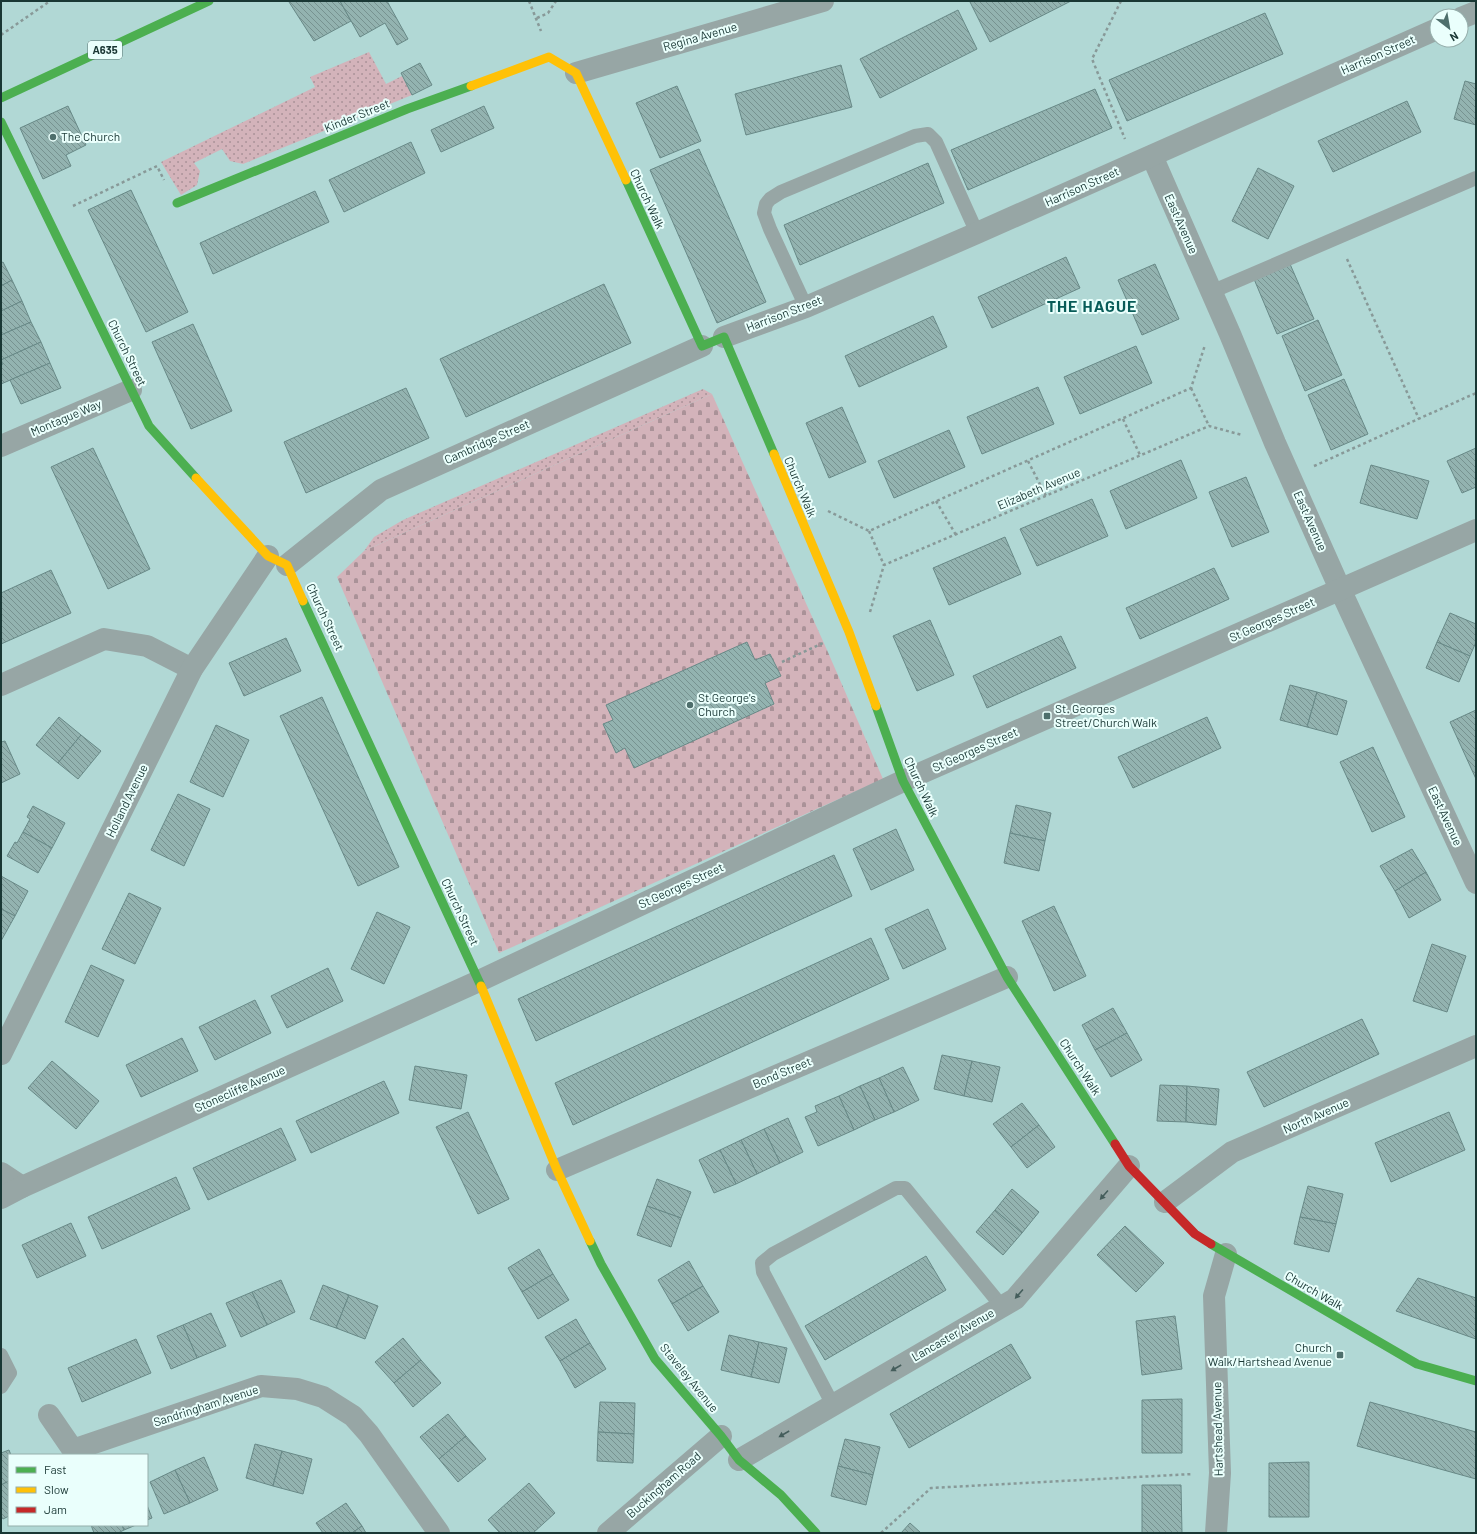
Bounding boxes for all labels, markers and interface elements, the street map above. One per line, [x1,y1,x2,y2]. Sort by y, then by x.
north arrow [1429,8,1469,48]
street label: Regina Avenue [661,19,738,53]
text: N [1448,30,1461,44]
street label: Harrison Street [1338,31,1417,77]
road number: A635 [88,41,122,59]
street label: Kinder Street [322,96,391,135]
place label: The Church [61,129,120,143]
marker: The Church [48,132,58,142]
street label: Harrison Street [1042,163,1121,209]
street label: Church Walk [628,166,668,231]
street label: East Avenue [1162,191,1201,256]
street label: Harrison Street [744,292,823,334]
district label: THE HAGUE [1047,296,1137,315]
street label: Church Street [106,317,150,388]
street label: Montague Way [28,396,103,438]
street label: Cambridge Street [442,416,531,466]
street label: Church Walk [782,454,820,519]
street label: Elizabeth Avenue [995,464,1082,512]
street label: East Avenue [1291,488,1330,553]
street label: Church Street [304,581,348,652]
street label: St Georges Street [1227,594,1316,644]
place label: St George's Church [698,690,756,718]
marker: St George's Church [685,700,695,710]
place label: St. Georges Street/Church Walk [1055,701,1157,729]
marker: St. Georges Street/Church Walk [1042,711,1052,721]
street label: St Georges Street [930,724,1019,774]
street label: Church Walk [902,754,942,819]
street label: Holland Avenue [102,762,150,839]
street label: East Avenue [1426,784,1466,848]
street label: St Georges Street [636,859,725,911]
street label: Church Street [439,876,483,947]
street label: Church Walk [1057,1036,1104,1097]
street label: Bond Street [750,1053,813,1091]
street label: Stonecliffe Avenue [192,1062,287,1114]
street label: North Avenue [1281,1094,1351,1136]
one-way arrow [1099,1190,1108,1201]
street label: Church Walk [1283,1268,1346,1312]
one-way arrow [1015,1289,1024,1299]
street label: Lancaster Avenue [909,1305,996,1363]
street label: Staveley Avenue [658,1340,722,1415]
place label: Church Walk/Hartshead Avenue [1208,1340,1332,1368]
marker: Church Walk/Hartshead Avenue [1335,1350,1345,1360]
one-way arrow [890,1365,902,1372]
street label: Sandringham Avenue [151,1381,260,1429]
street label: Hartshead Avenue [1209,1382,1225,1476]
one-way arrow [778,1430,790,1437]
street label: Buckingham Road [623,1448,703,1520]
legend [8,1454,148,1526]
text: Fast [44,1462,67,1476]
text: Slow [44,1482,69,1496]
text: Jam [44,1502,67,1516]

